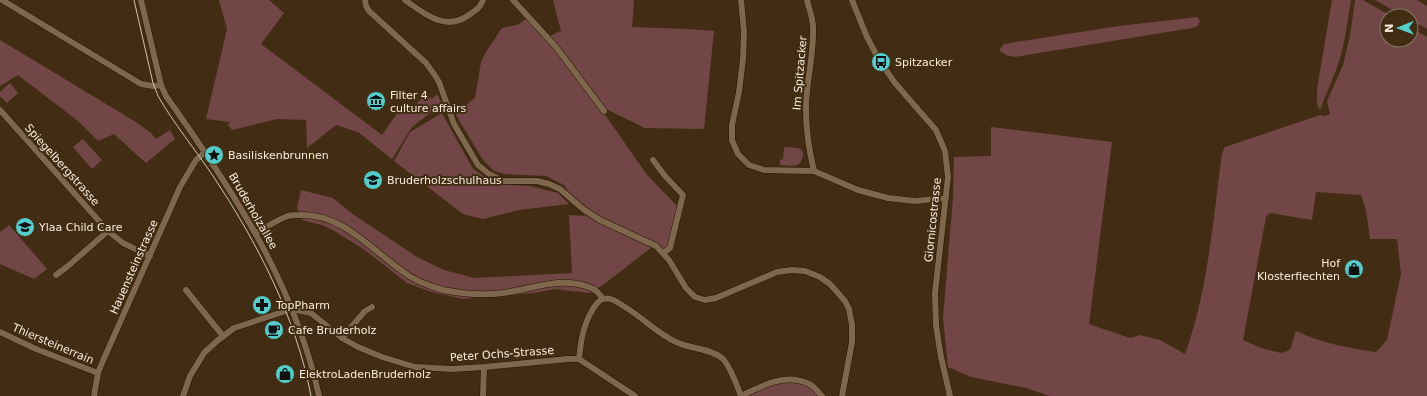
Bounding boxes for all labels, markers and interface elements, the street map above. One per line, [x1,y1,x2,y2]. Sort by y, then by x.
north arrow [1379,8,1419,48]
text: N [1383,23,1396,33]
street label: Im Spitzacker [790,35,810,111]
bus stop icon: Spitzacker [870,51,892,73]
place label: Spitzacker [895,56,953,69]
place label: Filter 4 culture affairs [390,89,467,115]
museum icon: Filter 4 culture affairs [365,90,387,112]
street label: Spiegelbergstrasse [22,122,102,209]
place icon: Basiliskenbrunnen [203,144,225,166]
place label: Basiliskenbrunnen [228,149,329,162]
school or university icon: Bruderholzschulhaus [362,169,384,191]
street label: Bruderholzallee [226,170,280,252]
place label: Bruderholzschulhaus [387,174,502,187]
street label: Giornicostrasse [922,177,944,263]
school or university icon: Ylaa Child Care [14,216,36,238]
street label: Hauensteinstrasse [107,218,161,316]
place label: Ylaa Child Care [38,221,123,234]
place label: Hof Klosterfiechten [1257,257,1341,283]
shop icon: Hof Klosterfiechten [1343,258,1365,280]
pharmacy icon: TopPharm [251,294,273,316]
place label: TopPharm [275,299,330,312]
cafe icon: Cafe Bruderholz [263,319,285,341]
street label: Thiersteinerrain [9,321,96,367]
place label: Cafe Bruderholz [288,324,376,337]
street label: Peter Ochs-Strasse [450,344,555,364]
shop icon: ElektroLadenBruderholz [274,363,296,385]
place label: ElektroLadenBruderholz [299,368,431,381]

